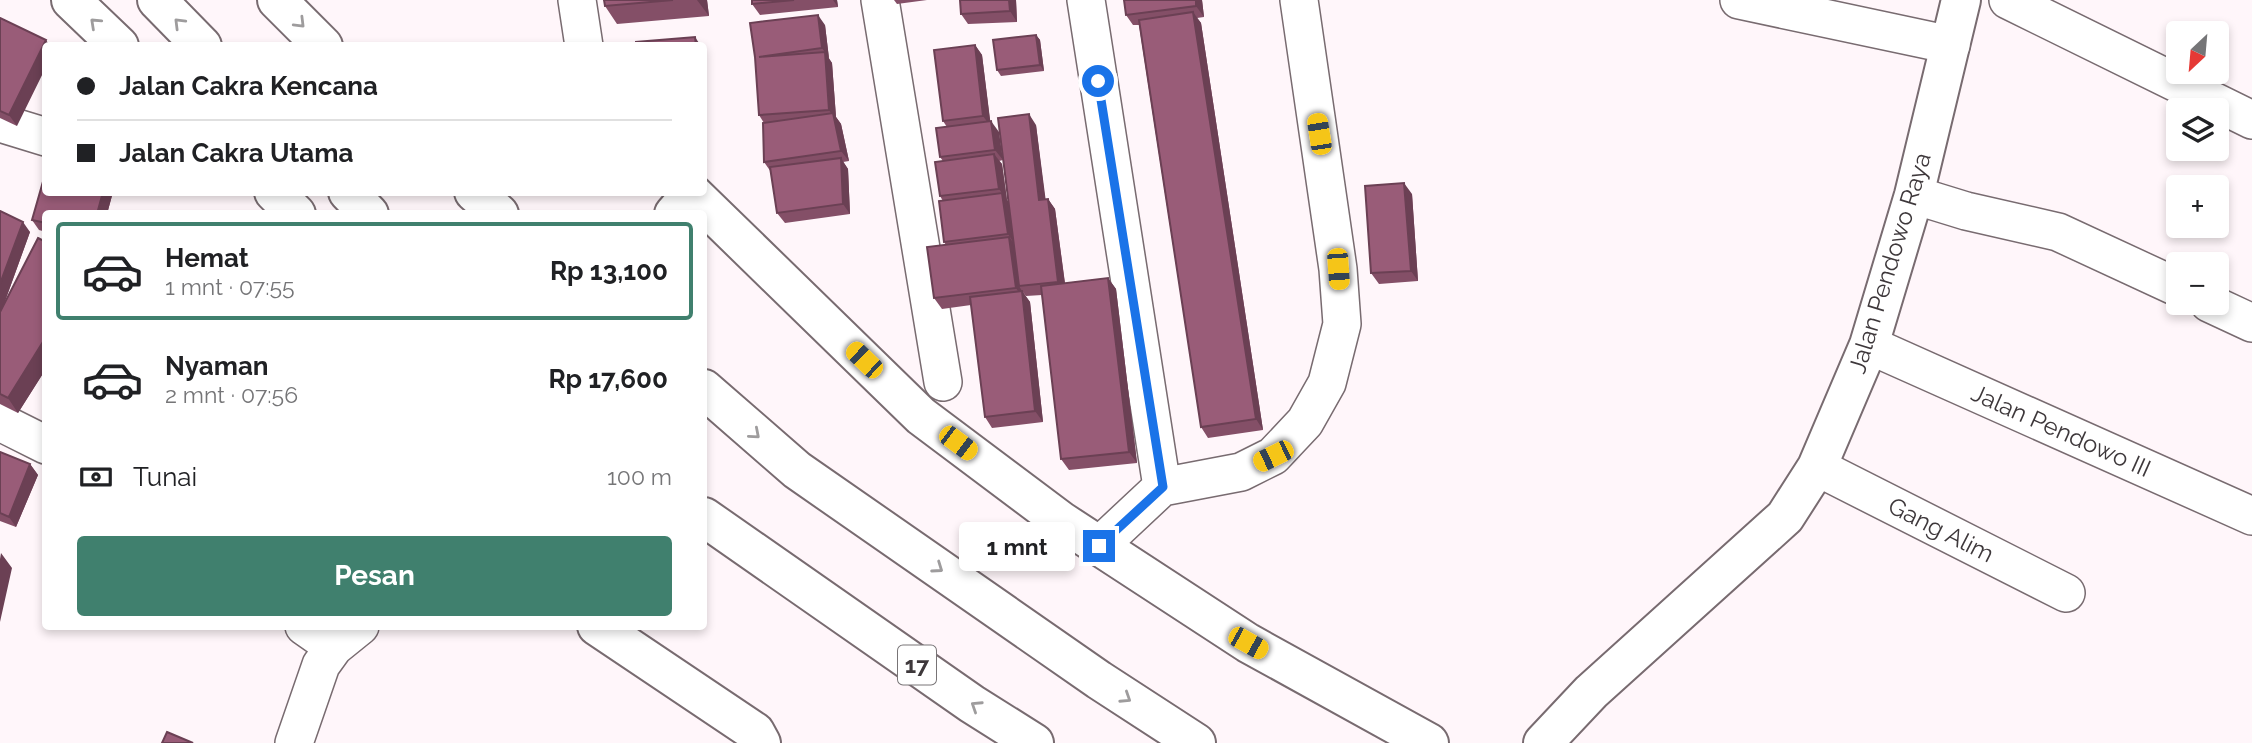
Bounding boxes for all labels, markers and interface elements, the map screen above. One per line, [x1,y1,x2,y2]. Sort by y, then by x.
one-way arrow [292,14,305,27]
one-way arrow [90,18,103,31]
one-way arrow [175,18,188,31]
north arrow [2166,21,2230,84]
map controls [2166,21,2229,315]
route start [1082,65,1114,97]
text: Jalan Cakra Kencana [119,71,378,101]
button: layers [2166,98,2229,161]
car [1306,112,1333,156]
text: Jalan Cakra Utama [119,138,353,168]
street label: Jalan Pendowo Raya [1842,149,1937,377]
button: + [2166,175,2229,238]
icon: car [81,240,144,303]
text: Hemat [165,243,249,273]
car [1327,247,1350,291]
button: − [2166,252,2229,315]
text: Rp 13,100 [550,256,668,286]
text: 1 mnt · 07:55 [165,273,295,300]
car [842,338,887,382]
icon: car [81,348,144,411]
text: Nyaman [165,351,269,381]
text: Rp 17,600 [548,364,668,394]
street label: Jalan Pendowo III [1967,378,2155,483]
text: 2 mnt · 07:56 [165,381,298,408]
car [935,422,982,464]
one-way arrow [747,426,760,438]
car [1250,437,1297,475]
icon: cash [77,458,115,496]
text: Tunai [133,462,197,492]
text: 100 m [607,463,672,490]
street label: Gang Alim [1884,491,1999,568]
callout: 1 mnt [959,522,1074,570]
route end [1083,530,1115,562]
text: 1 mnt [987,533,1047,560]
button: Pesan [77,536,672,616]
one-way arrow [930,560,943,572]
car [1225,624,1272,662]
road number: 17 [898,646,936,684]
one-way arrow [1118,689,1131,702]
one-way arrow [971,702,984,714]

